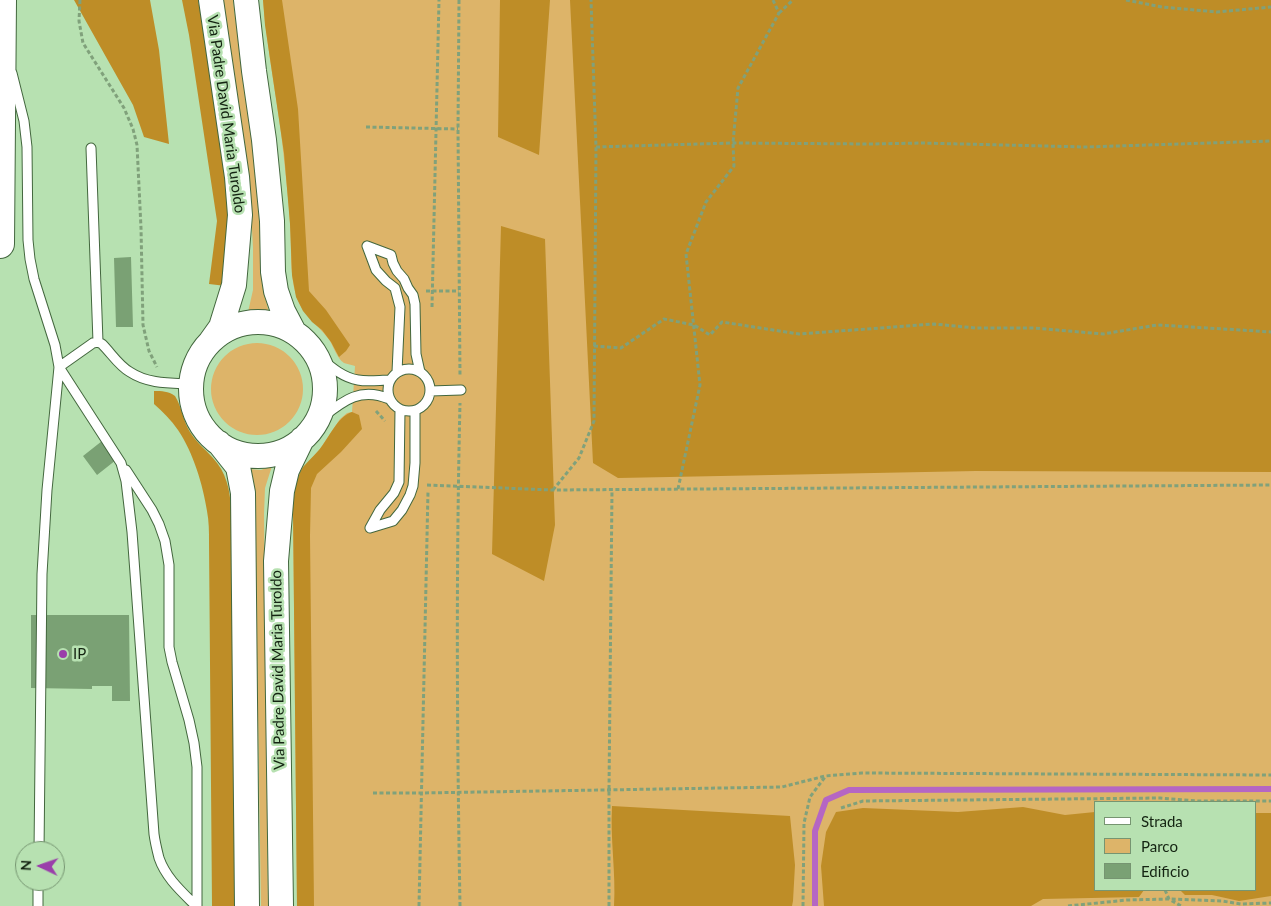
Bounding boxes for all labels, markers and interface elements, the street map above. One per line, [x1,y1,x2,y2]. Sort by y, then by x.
street label: Via Padre David Maria Turoldo [203,14,249,214]
street label: Via Padre David Maria Turoldo [267,570,289,770]
place label: IP [73,645,86,663]
marker: IP [57,648,69,660]
legend [1094,801,1256,891]
text: Strada [1141,812,1183,830]
text: Parco [1141,837,1178,855]
north arrow [15,841,65,891]
text: N [17,859,34,871]
text: Edificio [1141,862,1189,880]

